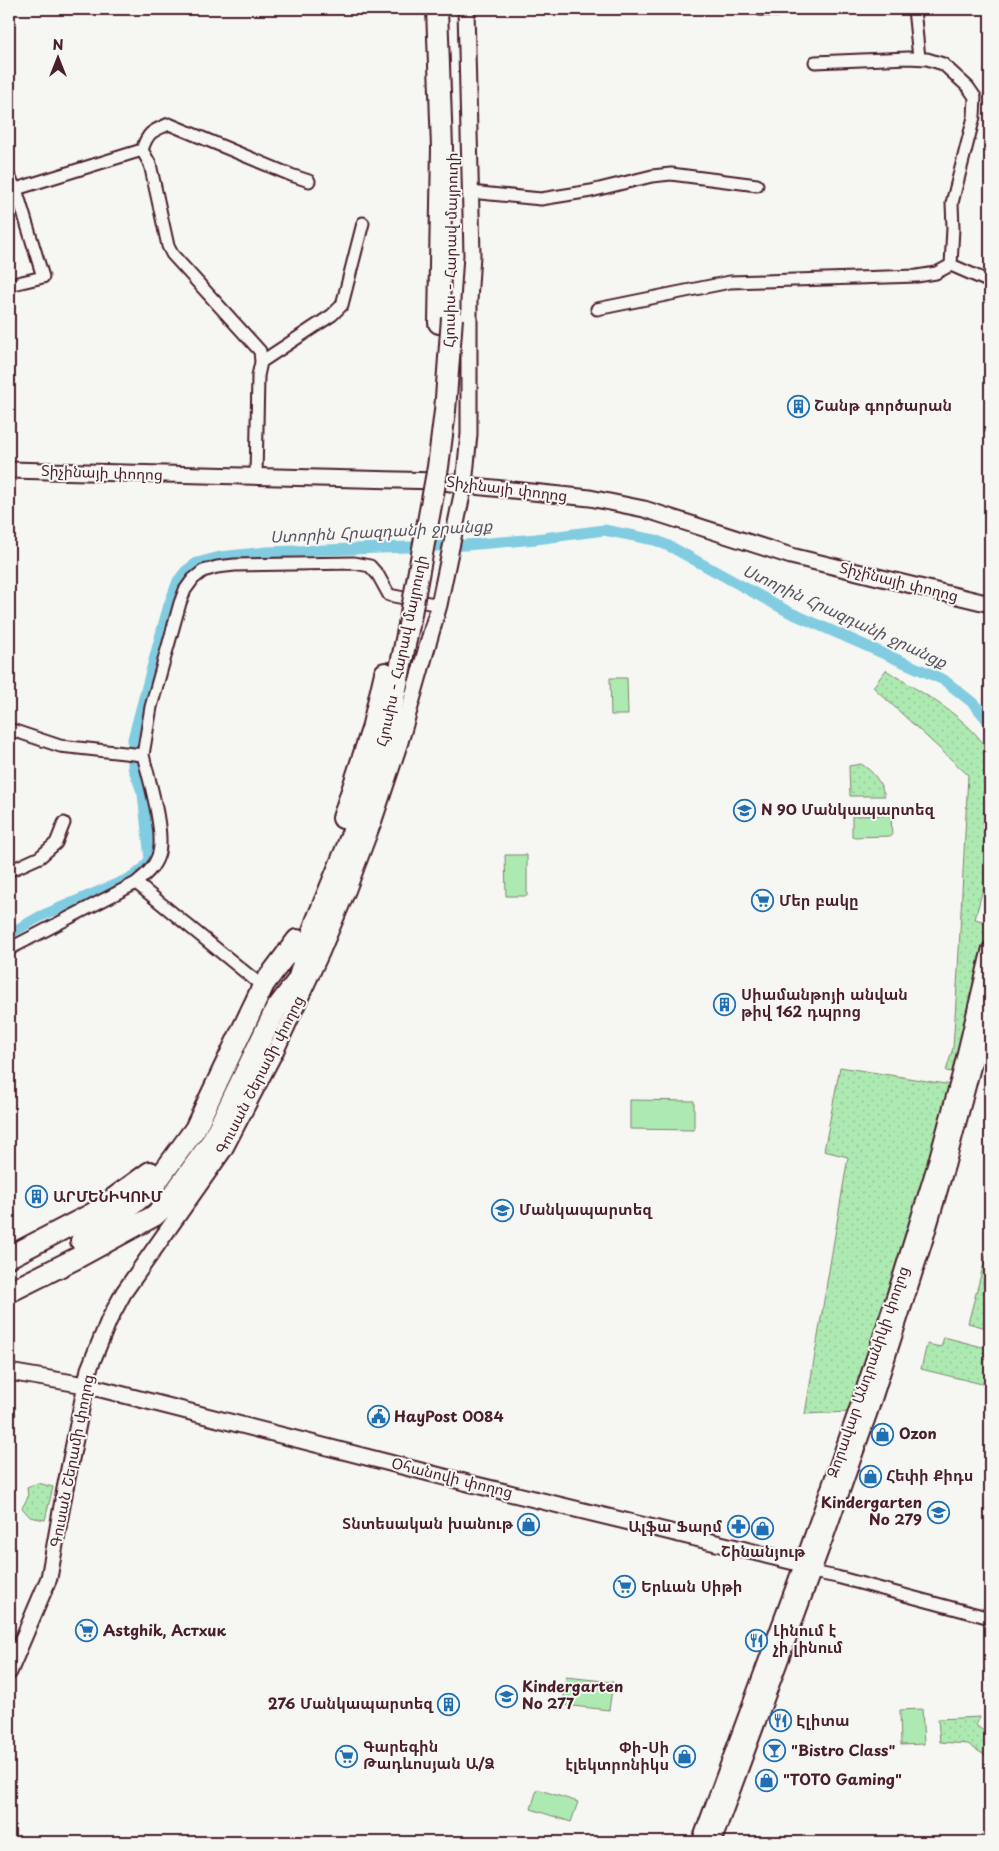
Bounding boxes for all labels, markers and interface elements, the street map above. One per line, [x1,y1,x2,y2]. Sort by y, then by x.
north arrow [32,32,82,82]
text: N [52,34,64,55]
street label: Հյուսիս - Հարավ մայրուղի [436,152,463,348]
place label: Շանթ գործարան [814,393,952,416]
building icon: Շանթ գործարան [786,394,810,418]
street label: Տիչինայի փողոց [41,458,163,485]
street label: Տիչինայի փողոց [445,469,569,506]
water label: Ստորին Հրազդանի ջրանցք [269,512,494,548]
street label: Հյուսիս - Հարավ մայրուղի [369,553,432,749]
street label: Տիչինայի փողոց [838,555,961,606]
water label: Ստորին Հրազդանի ջրանցք [740,557,953,674]
place label: N 90 Մանկապարտեզ [761,797,936,820]
school or university icon: N 90 Մանկապարտեզ [733,798,757,822]
place label: Մեր բակը [779,888,859,911]
supermarket icon: Մեր բակը [751,889,775,913]
place label: Սիամանթոյի անվան թիվ 162 դպրոց [741,982,908,1022]
street label: Գուսան Շերամի փողոց [209,991,309,1158]
building icon: Սիամանթոյի անվան թիվ 162 դպրոց [713,992,737,1016]
place label: ԱՐՄԵՆԻԿՈՒՄ [53,1184,163,1207]
building icon: ԱՐՄԵՆԻԿՈՒՄ [25,1185,49,1209]
place label: Մանկապարտեզ [519,1197,653,1220]
school or university icon: Մանկապարտեզ [491,1198,515,1222]
street label: Զորավար Անդրանիկի փողոց [820,1263,914,1480]
street label: Գուսան Շերամի փողոց [42,1372,99,1549]
place label: HayPost 0084 [394,1404,504,1427]
public building icon: HayPost 0084 [366,1405,390,1429]
place label: Ozon [899,1421,937,1444]
shop icon: Ozon [871,1422,895,1446]
street label: Օհանովի փողոց [389,1450,516,1503]
place label: Հեփի Քիդս [886,1463,973,1486]
shop icon: Հեփի Քիդս [858,1464,882,1488]
place label: Kindergarten No 279 [821,1490,922,1530]
school or university icon: Kindergarten No 279 [926,1500,950,1524]
place label: Տնտեսական խանութ [342,1511,514,1534]
shop icon: Տնտեսական խանութ [517,1512,541,1536]
place label: Ալֆա Ֆարմ [628,1514,722,1537]
pharmacy icon: Ալֆա Ֆարմ [726,1515,750,1539]
shop icon: Շինանյութ [751,1517,775,1541]
place label: Շինանյութ [721,1539,806,1562]
place label: Երևան Սիթի [641,1574,742,1597]
supermarket icon: Երևան Սիթի [613,1575,637,1599]
place label: Astghik, Астхик [103,1618,227,1641]
place label: Լինում է չի լինում [772,1618,843,1658]
supermarket icon: Astghik, Астхик [75,1619,99,1643]
restaurant icon: Լինում է չի լինում [745,1628,769,1652]
place label: Kindergarten No 277 [522,1674,623,1714]
school or university icon: Kindergarten No 277 [494,1684,518,1708]
place label: 276 Մանկապարտեզ [268,1691,434,1714]
building icon: 276 Մանկապարտեզ [437,1692,461,1716]
place label: Էլիտա [796,1708,850,1731]
restaurant icon: Էլիտա [768,1709,792,1733]
place label: Գարեգին Թադևոսյան Ա/Ձ [363,1734,495,1774]
place label: Փի-Սի էլեկտրոնիկս [565,1735,669,1775]
place label: "Bistro Class" [791,1738,895,1761]
bar icon: "Bistro Class" [763,1739,787,1763]
supermarket icon: Գարեգին Թադևոսյան Ա/Ձ [335,1744,359,1768]
shop icon: Փի-Սի էլեկտրոնիկս [673,1745,697,1769]
place label: "TOTO Gaming" [783,1767,902,1790]
shop icon: "TOTO Gaming" [755,1768,779,1792]

